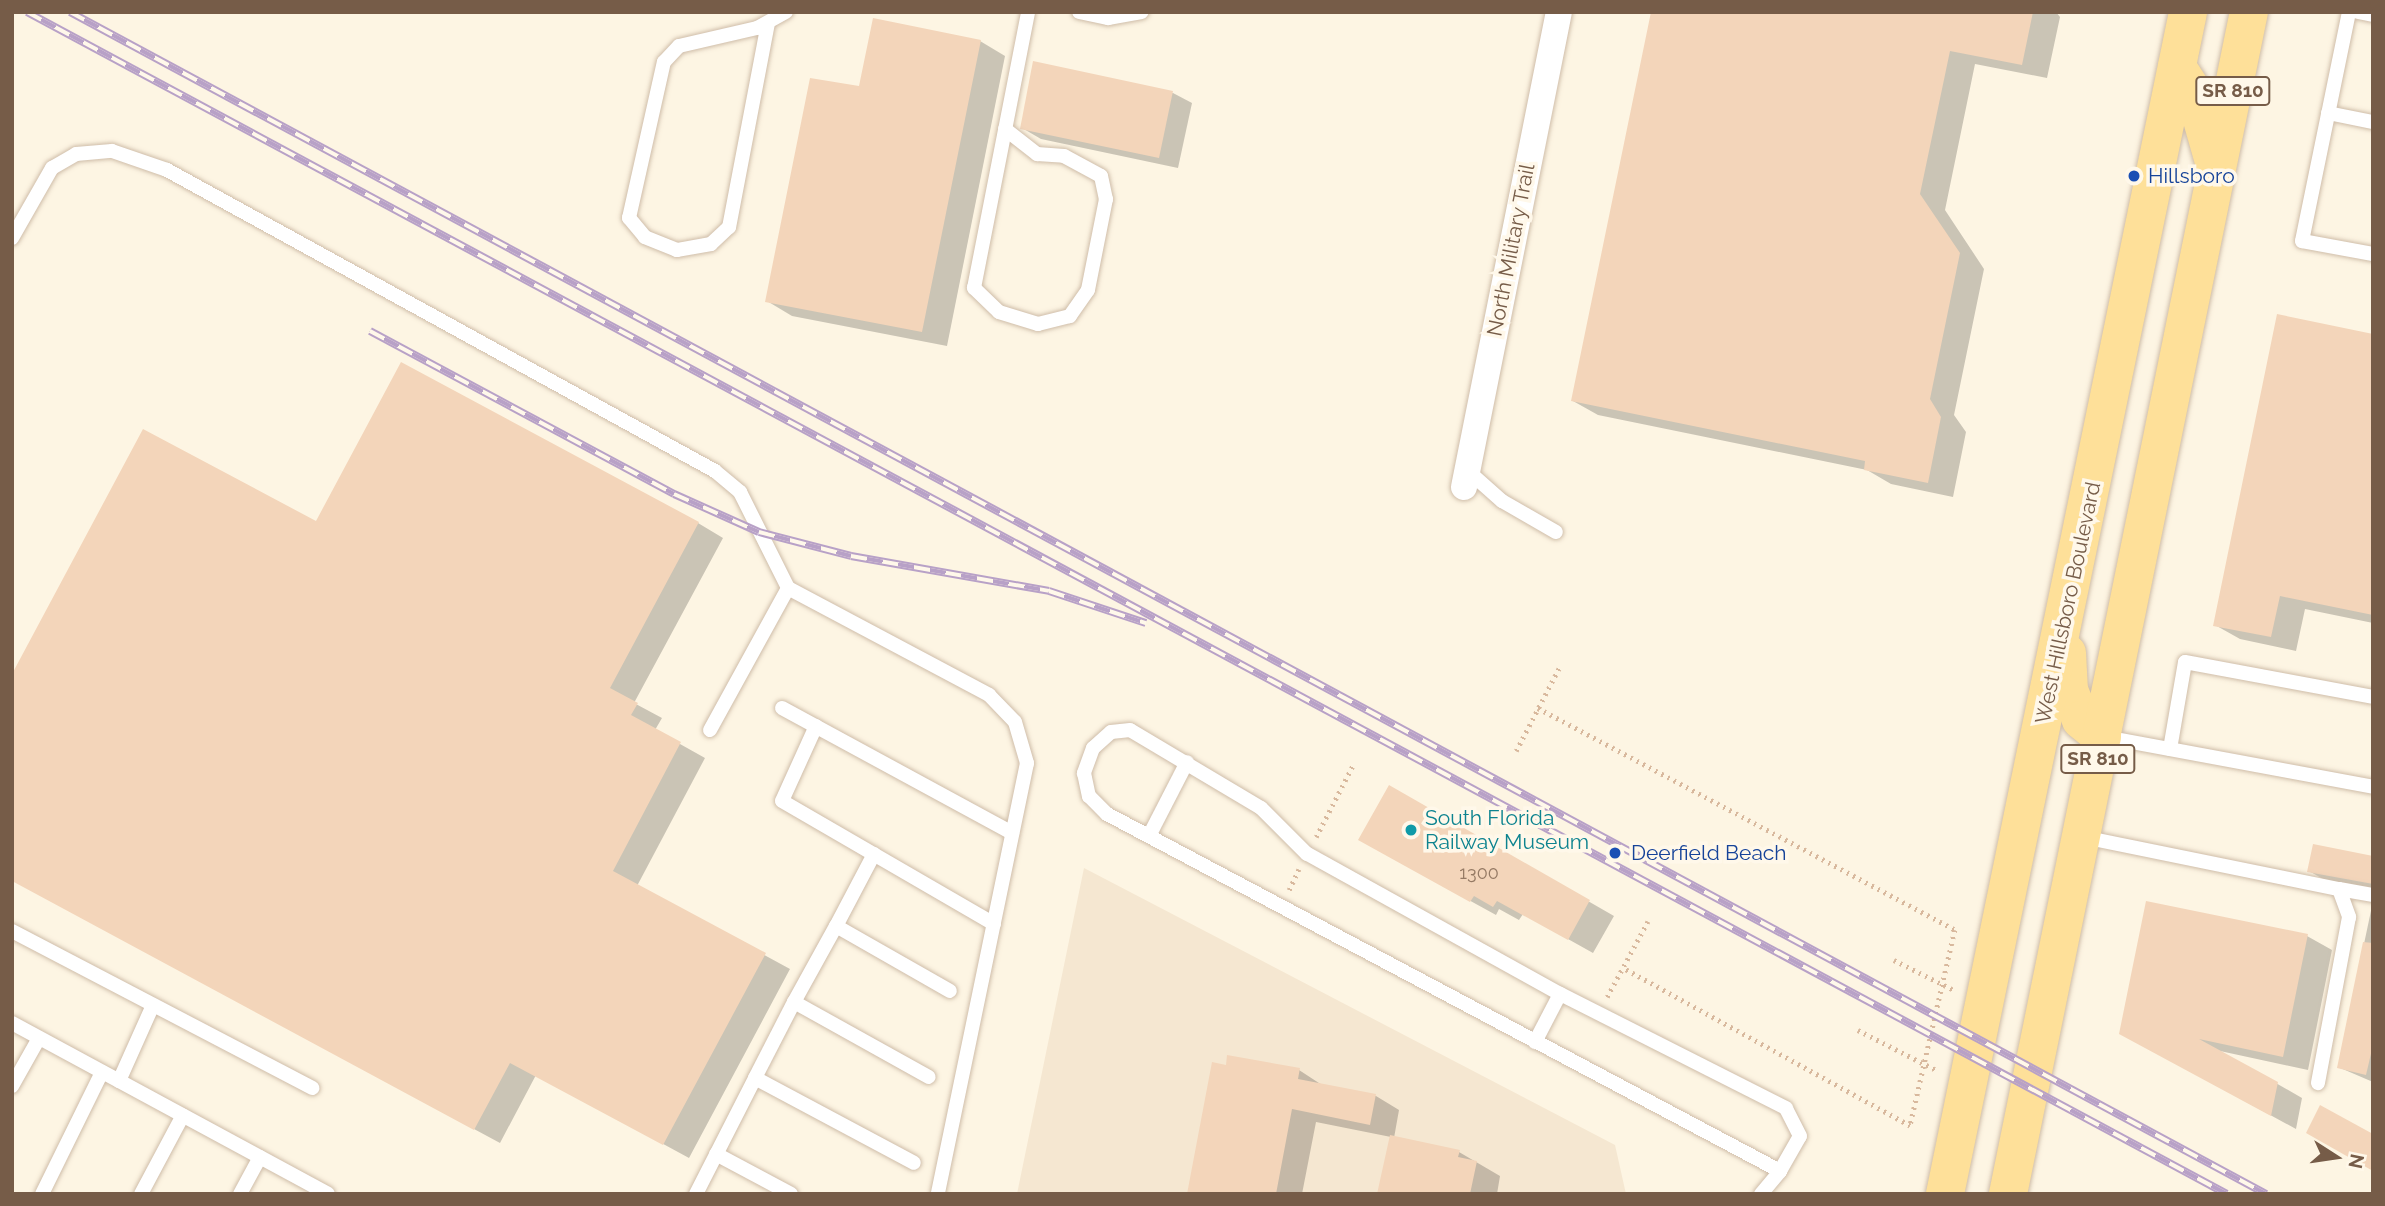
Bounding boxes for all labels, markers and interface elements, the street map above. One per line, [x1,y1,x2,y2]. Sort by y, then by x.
road number: SR 810 [2194,76,2272,106]
street label: North Military Trail [1482,161,1540,339]
place label: Hillsboro [2148,163,2235,189]
marker: Hillsboro [2126,168,2142,184]
street label: West Hillsboro Boulevard [2030,480,2106,726]
road number: SR 810 [2060,744,2136,774]
place label: South Florida Railway Museum [1425,805,1590,855]
marker: South Florida Railway Museum [1403,822,1419,838]
place label: Deerfield Beach [1631,840,1787,866]
marker: Deerfield Beach [1605,843,1625,863]
house number: 1300 [1459,862,1499,884]
north arrow [2301,1122,2371,1192]
text: N [2344,1152,2369,1171]

